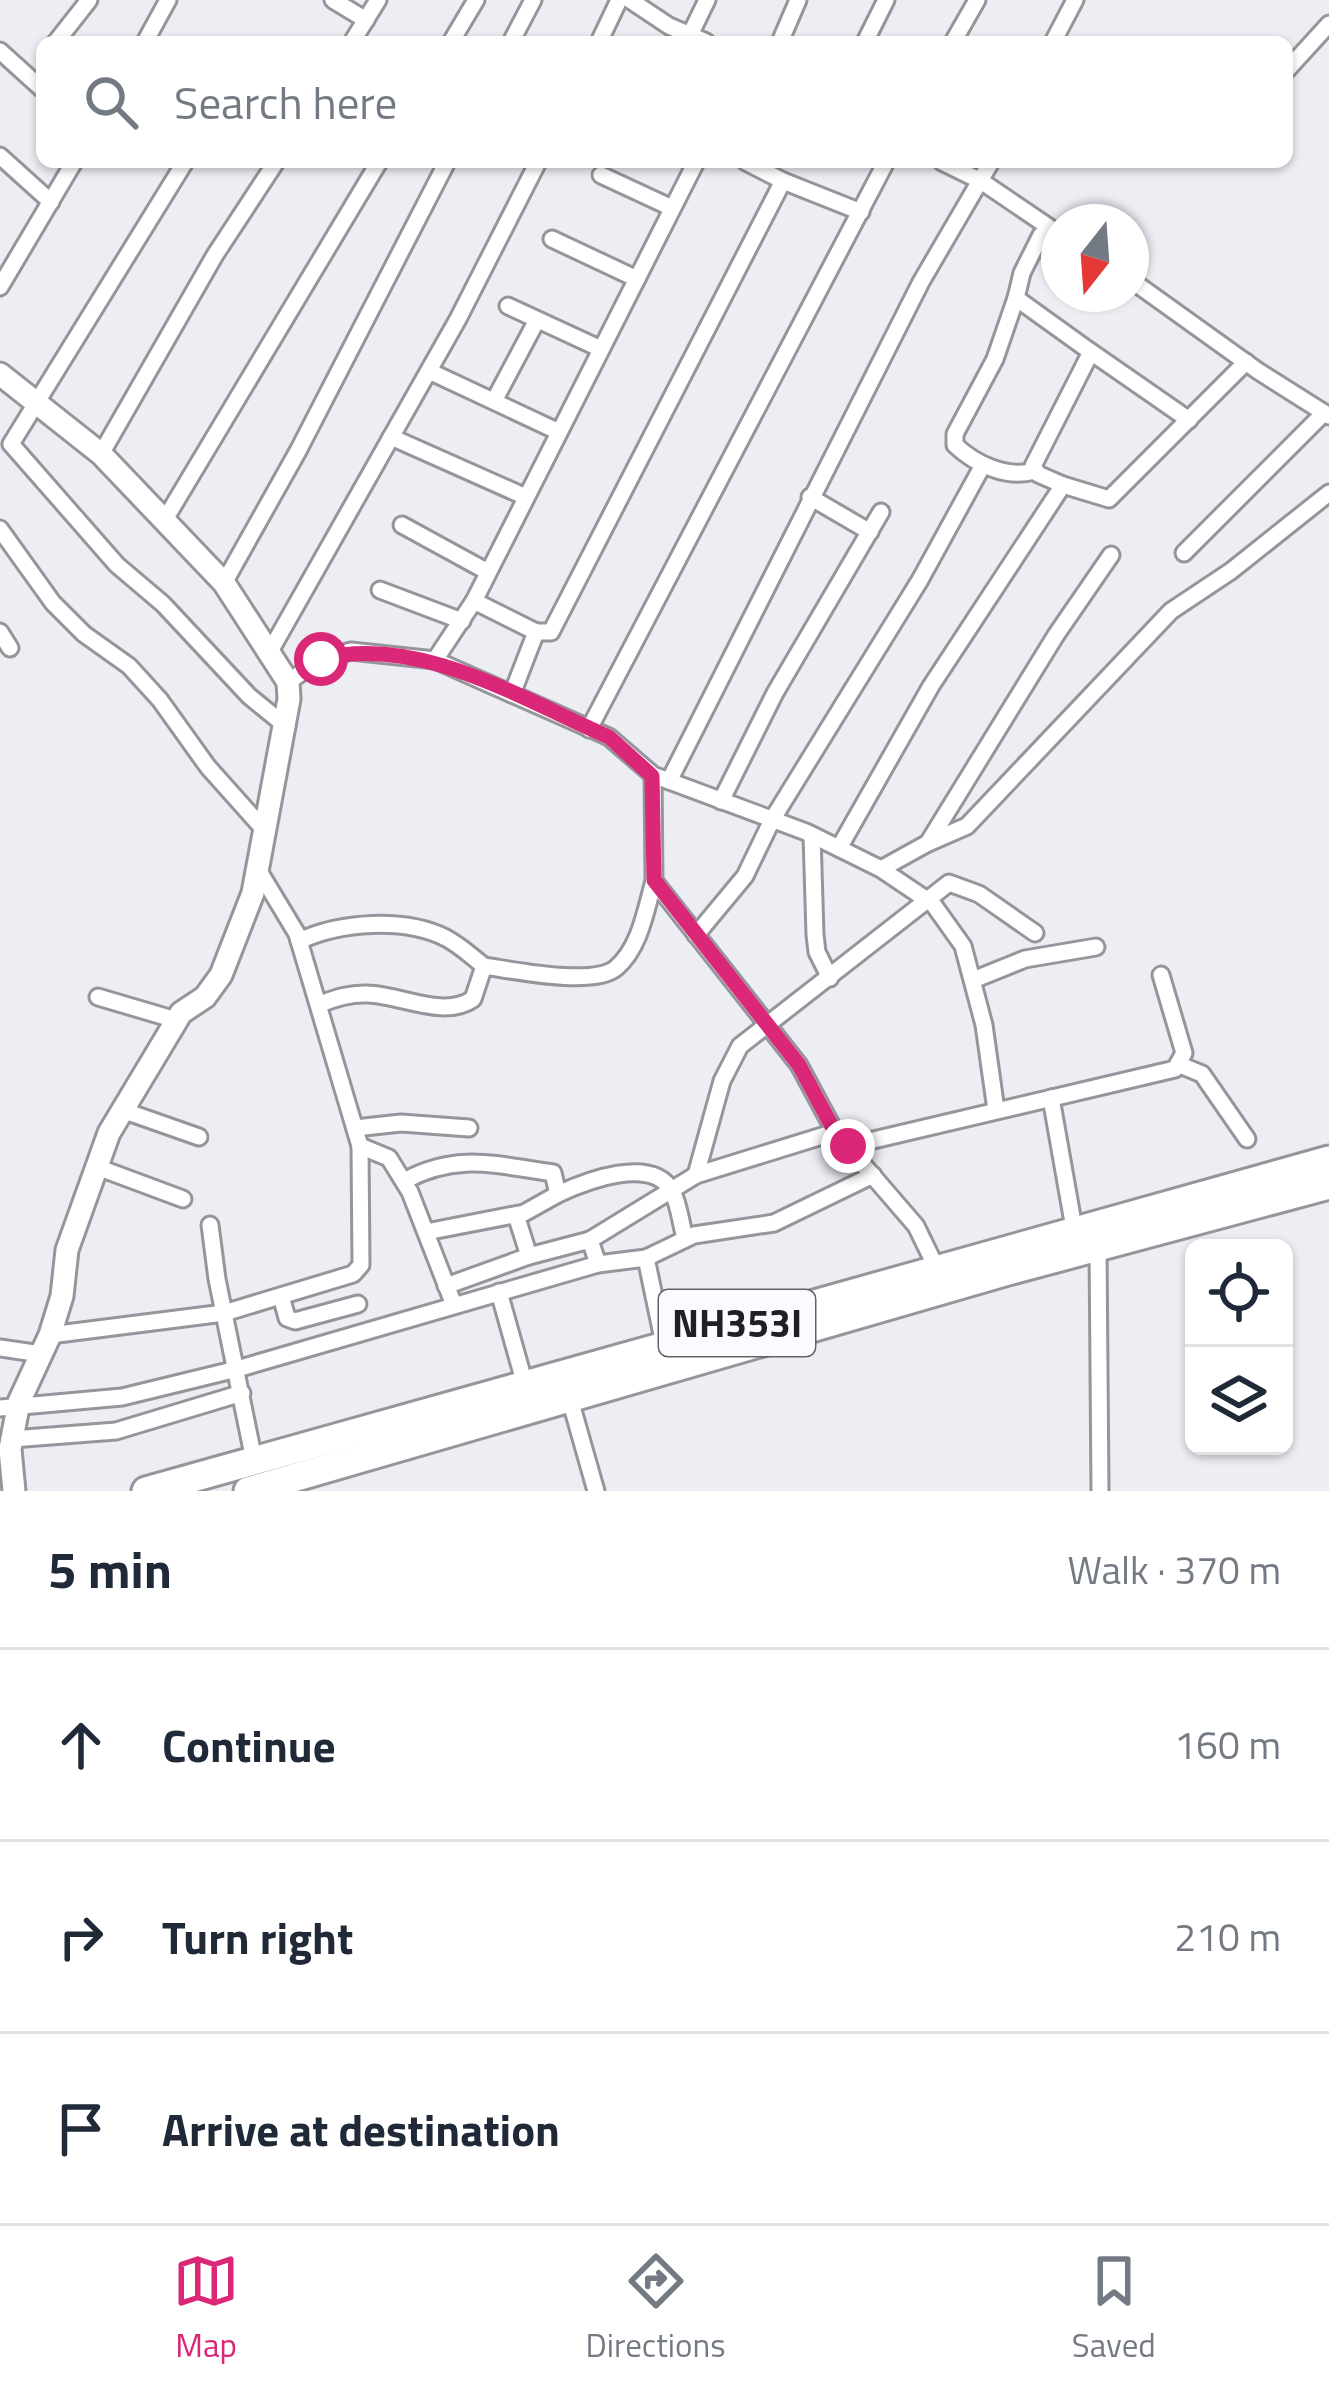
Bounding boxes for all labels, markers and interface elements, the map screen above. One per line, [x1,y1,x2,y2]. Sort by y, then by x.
search box [36,36,1293,168]
text: Search here [174,68,397,136]
icon: search [78,69,144,135]
north arrow [1041,204,1149,312]
route start [294,632,348,686]
route end [821,1119,875,1173]
map controls [1185,1239,1293,1455]
button: locate [1185,1239,1293,1347]
road number: NH353I [659,1290,815,1356]
button: layers [1185,1347,1293,1455]
text: 5 min [48,1530,172,1608]
text: Walk · 370 m [1067,1540,1281,1599]
text: Continue [162,1711,336,1779]
icon: ahead [48,1712,114,1778]
text: 160 m [1174,1715,1281,1774]
text: Turn right [162,1903,353,1971]
icon: right [48,1904,114,1970]
text: 210 m [1174,1907,1281,1966]
text: Arrive at destination [162,2095,560,2163]
icon: arrive [48,2096,114,2162]
tab: Map [173,2248,239,2370]
tab: Directions [586,2248,725,2370]
tab: Saved [1072,2248,1156,2370]

